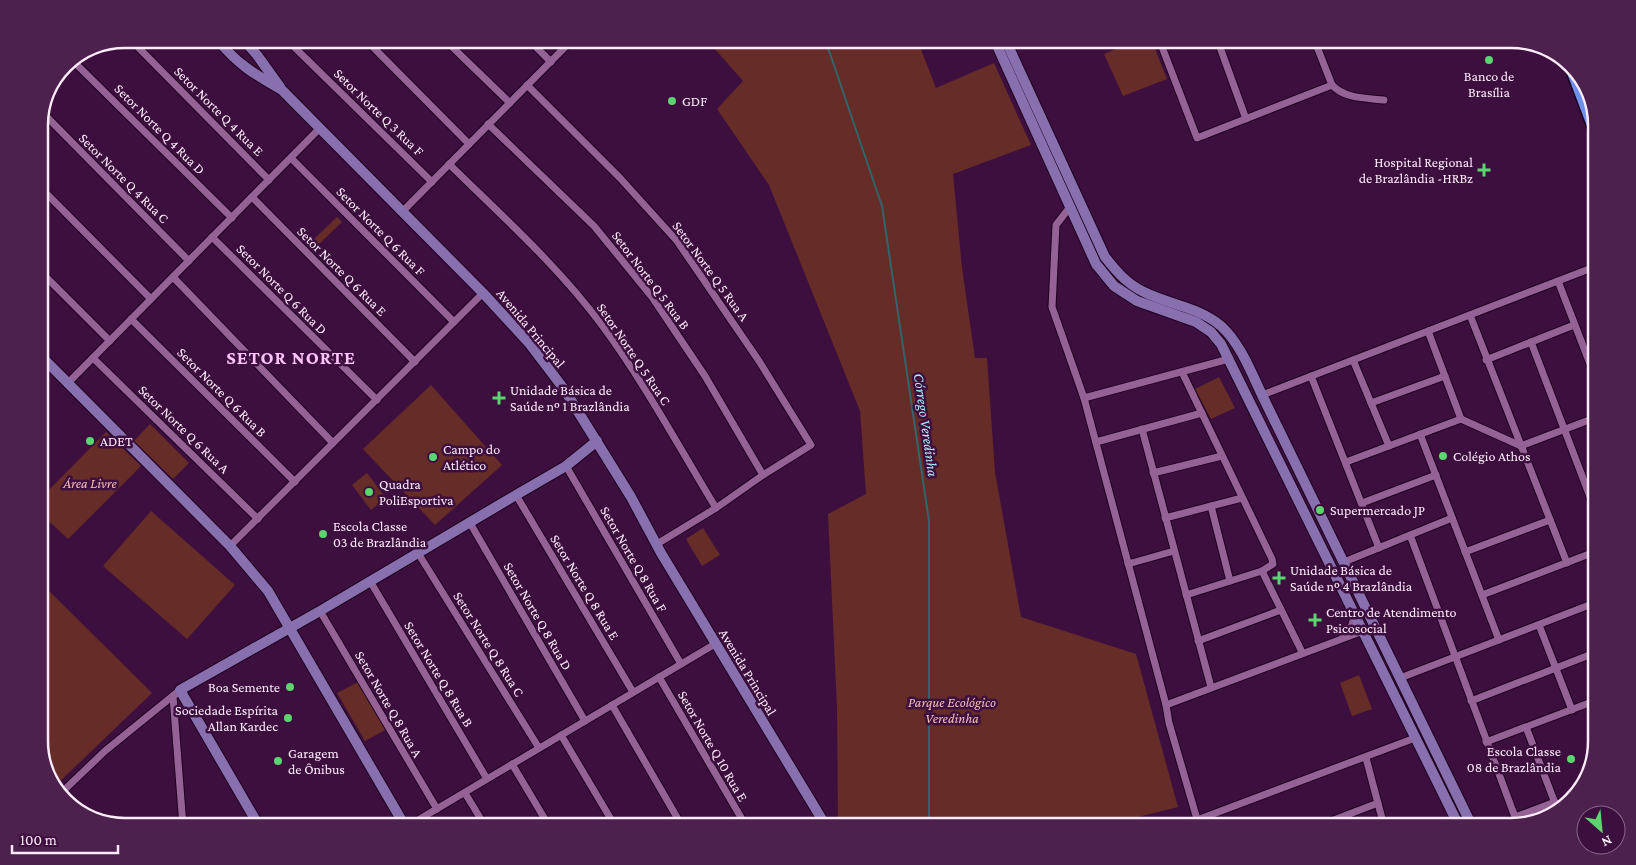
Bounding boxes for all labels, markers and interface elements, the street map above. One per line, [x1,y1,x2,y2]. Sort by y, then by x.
marker: Banco de Brasília [1483,54,1495,66]
street label: Setor Norte Q 4 Rua E [171,63,267,159]
street label: Setor Norte Q 3 Rua F [331,65,427,159]
place label: Banco de Brasília [1464,68,1514,100]
street label: Setor Norte Q 4 Rua D [111,80,209,178]
place label: GDF [682,93,707,109]
marker: GDF [666,95,678,107]
street label: Setor Norte Q 4 Rua C [76,130,172,226]
place label: Hospital Regional de Brazlândia -HRBz [1359,154,1473,186]
marker: Hospital Regional de Brazlândia -HRBz [1477,163,1491,177]
street label: Setor Norte Q 6 Rua F [333,183,429,279]
street label: Setor Norte Q 5 Rua A [669,218,753,324]
street label: Setor Norte Q 6 Rua E [294,223,390,319]
street label: Setor Norte Q 5 Rua B [609,228,693,333]
street label: Setor Norte Q 6 Rua D [233,240,331,338]
street label: Avenida Principal [493,285,569,371]
street label: Setor Norte Q 5 Rua C [594,300,674,408]
street label: Setor Norte Q 6 Rua B [174,344,270,440]
district label: SETOR NORTE [226,347,356,368]
water label: Córrego Veredinha [910,372,941,478]
street label: Setor Norte Q 6 Rua A [135,382,233,476]
place label: Unidade Básica de Saúde nº 1 Brazlândia [510,382,630,414]
marker: Unidade Básica de Saúde nº 1 Brazlândia [492,391,506,405]
place label: ADET [100,433,133,449]
marker: ADET [84,435,96,447]
place label: Campo do Atlético [443,441,500,473]
place label: Colégio Athos [1453,448,1530,464]
marker: Colégio Athos [1437,450,1449,462]
marker: Campo do Atlético [427,451,439,463]
park label: Área Livre [62,475,117,491]
place label: Quadra PoliEsportiva [379,476,454,508]
marker: Quadra PoliEsportiva [363,486,375,498]
place label: Supermercado JP [1330,502,1425,518]
street label: Setor Norte Q 8 Rua F [597,503,671,615]
marker: Supermercado JP [1314,504,1326,516]
place label: Escola Classe 03 de Brazlândia [333,518,427,550]
marker: Escola Classe 03 de Brazlândia [317,528,329,540]
street label: Setor Norte Q 8 Rua E [547,531,623,643]
street label: Setor Norte Q 8 Rua D [501,559,575,673]
place label: Unidade Básica de Saúde nº 4 Brazlândia [1290,562,1413,594]
marker: Unidade Básica de Saúde nº 4 Brazlândia [1272,571,1286,585]
street label: Setor Norte Q 8 Rua C [450,589,528,699]
place label: Centro de Atendimento Psicosocial [1326,604,1456,636]
marker: Centro de Atendimento Psicosocial [1308,613,1322,627]
street label: Setor Norte Q 8 Rua B [401,618,477,730]
street label: Avenida Principal [716,626,780,718]
street label: Setor Norte Q 8 Rua A [352,648,426,760]
place label: Boa Semente [208,679,280,695]
marker: Boa Semente [284,681,296,693]
street label: Setor Norte Q 10 Rua E [675,688,751,804]
park label: Parque Ecológico Veredinha [908,694,996,726]
place label: Sociedade Espírita Allan Kardec [175,702,279,734]
marker: Sociedade Espírita Allan Kardec [282,712,294,724]
place label: Escola Classe 08 de Brazlândia [1467,743,1562,775]
place label: Garagem de Ônibus [288,745,345,777]
marker: Escola Classe 08 de Brazlândia [1565,753,1577,765]
marker: Garagem de Ônibus [272,755,284,767]
north arrow [1576,805,1626,855]
scale bar [12,822,119,854]
text: 100 m [20,832,57,848]
text: N [1599,832,1615,851]

